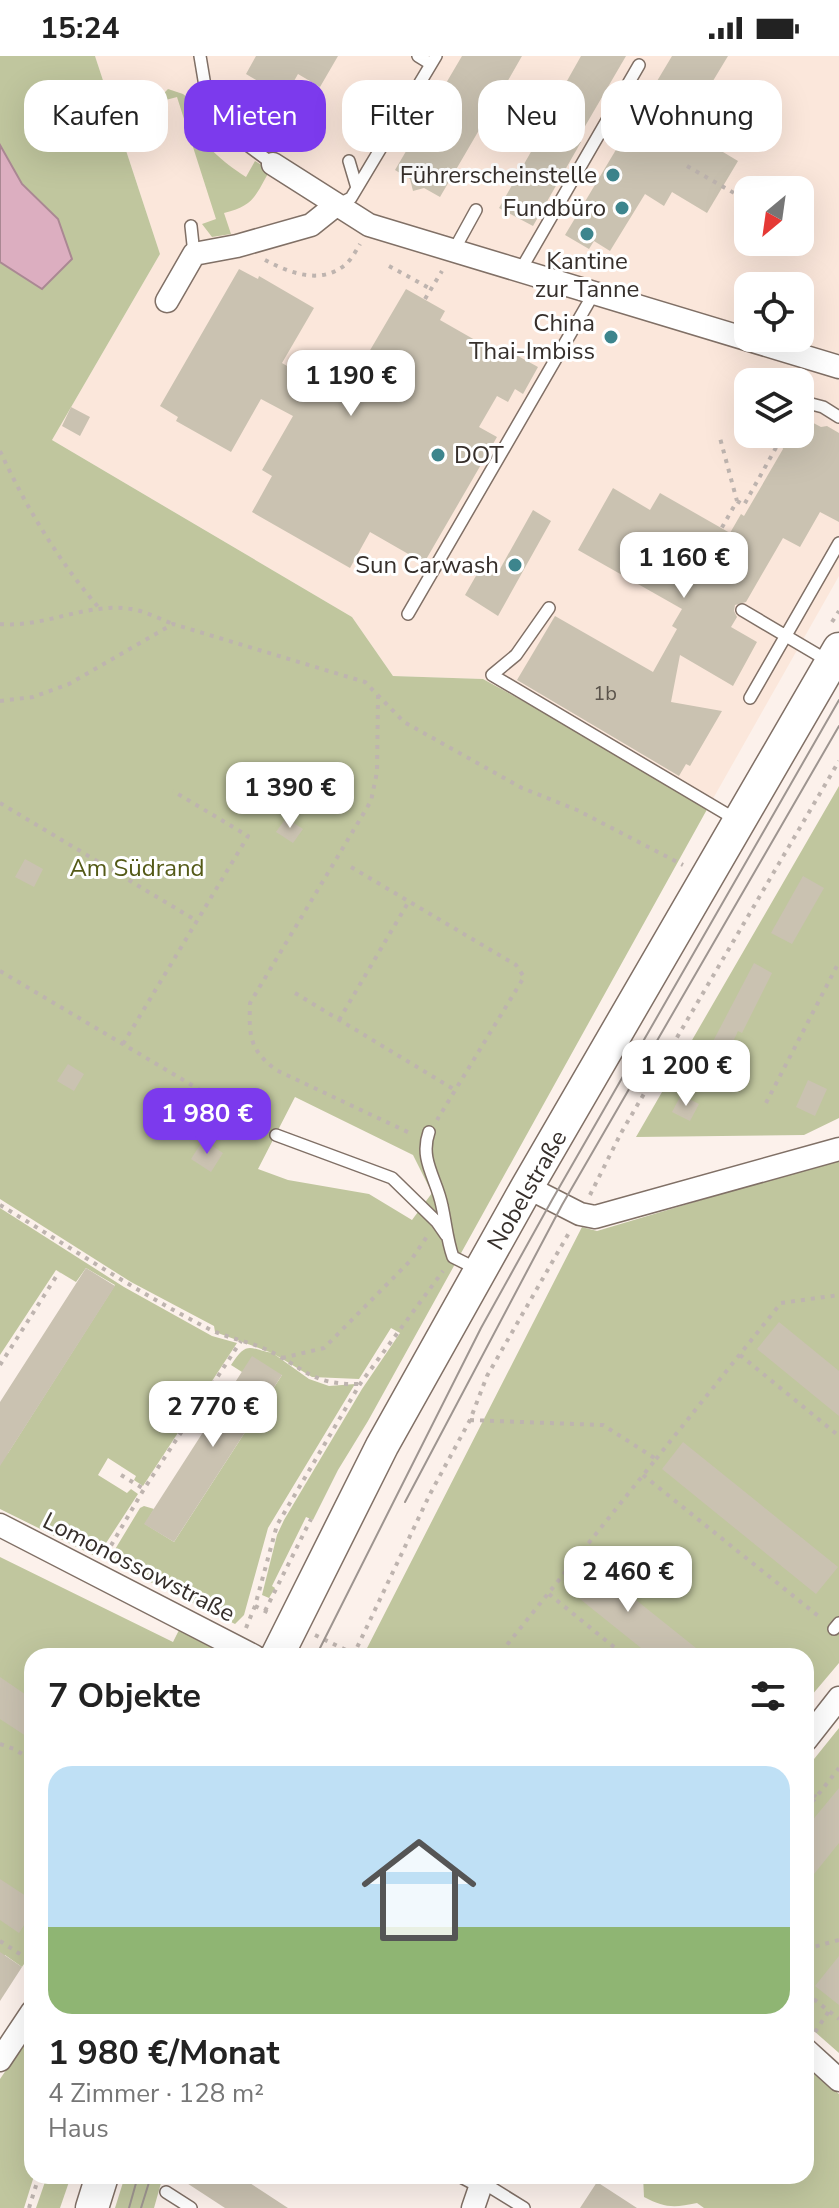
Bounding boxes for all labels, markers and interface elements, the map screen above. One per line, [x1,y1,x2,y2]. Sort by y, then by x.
text: 15:24 [40,8,119,49]
chip: Kaufen [24,80,168,152]
chip: Mieten [184,80,326,152]
chip: Filter [342,80,462,152]
chip: Neu [478,80,585,152]
chip: Wohnung [601,80,782,152]
place label: Führerscheinstelle [400,159,597,191]
marker: Führerscheinstelle [604,166,622,184]
north arrow [734,176,814,256]
map controls [734,176,814,448]
place label: Fundbüro [503,192,606,224]
marker: Fundbüro [613,199,631,217]
marker: Kantine zur Tanne [578,225,596,243]
place label: Kantine zur Tanne [535,245,639,305]
button: locate [734,272,814,352]
place label: China Thai-Imbiss [469,307,595,367]
marker: China Thai-Imbiss [602,328,620,346]
pin: 1 190 € [277,350,425,418]
text: 1 190 € [305,358,397,393]
button: layers [734,368,814,448]
place label: DOT [454,439,504,471]
marker: DOT [429,446,447,464]
pin: 1 160 € [610,532,758,600]
text: 1 160 € [638,540,730,575]
place label: Sun Carwash [355,549,499,581]
marker: Sun Carwash [506,556,524,574]
house number: 1b [593,680,617,707]
pin: 1 390 € [216,762,364,830]
text: 1 390 € [244,770,336,805]
park label: Am Südrand [69,852,205,884]
pin: 1 200 € [612,1040,760,1108]
text: 1 200 € [640,1048,732,1083]
pin: 1 980 € [133,1088,281,1156]
text: 1 980 € [161,1096,253,1131]
street label: Nobelstraße [480,1124,574,1256]
pin: 2 770 € [139,1381,287,1449]
text: 2 770 € [167,1389,259,1424]
street label: Lomonossowstraße [37,1505,241,1629]
pin: 2 460 € [554,1546,702,1614]
text: 2 460 € [582,1554,674,1589]
text: 7 Objekte [48,1673,201,1719]
icon: filters [746,1674,790,1718]
icon: home [347,1818,491,1962]
text: 1 980 €/Monat [48,2030,280,2076]
text: 4 Zimmer · 128 m² [48,2076,264,2111]
text: Haus [48,2111,109,2146]

